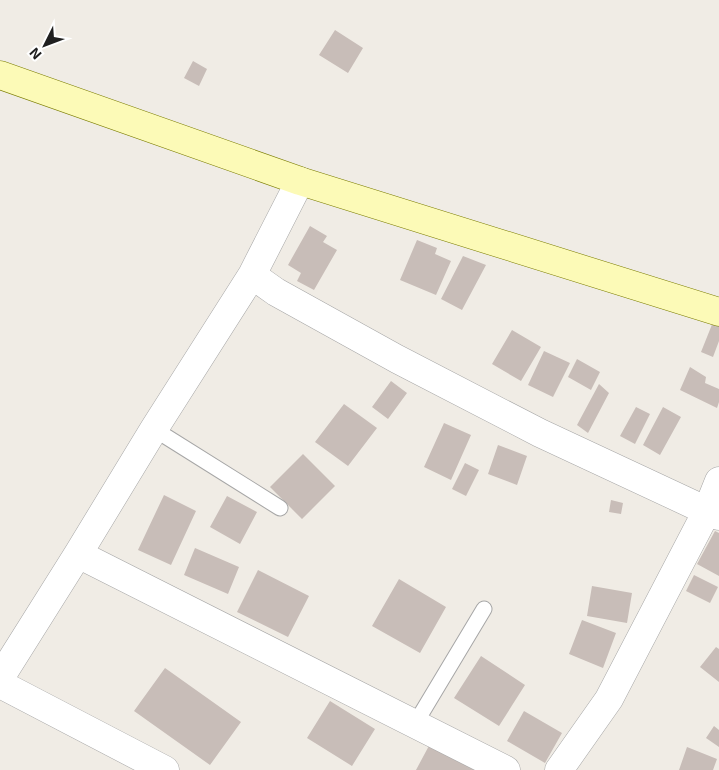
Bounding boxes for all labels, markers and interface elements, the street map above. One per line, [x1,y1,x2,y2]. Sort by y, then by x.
north arrow [20,20,70,70]
text: N [25,45,45,63]

